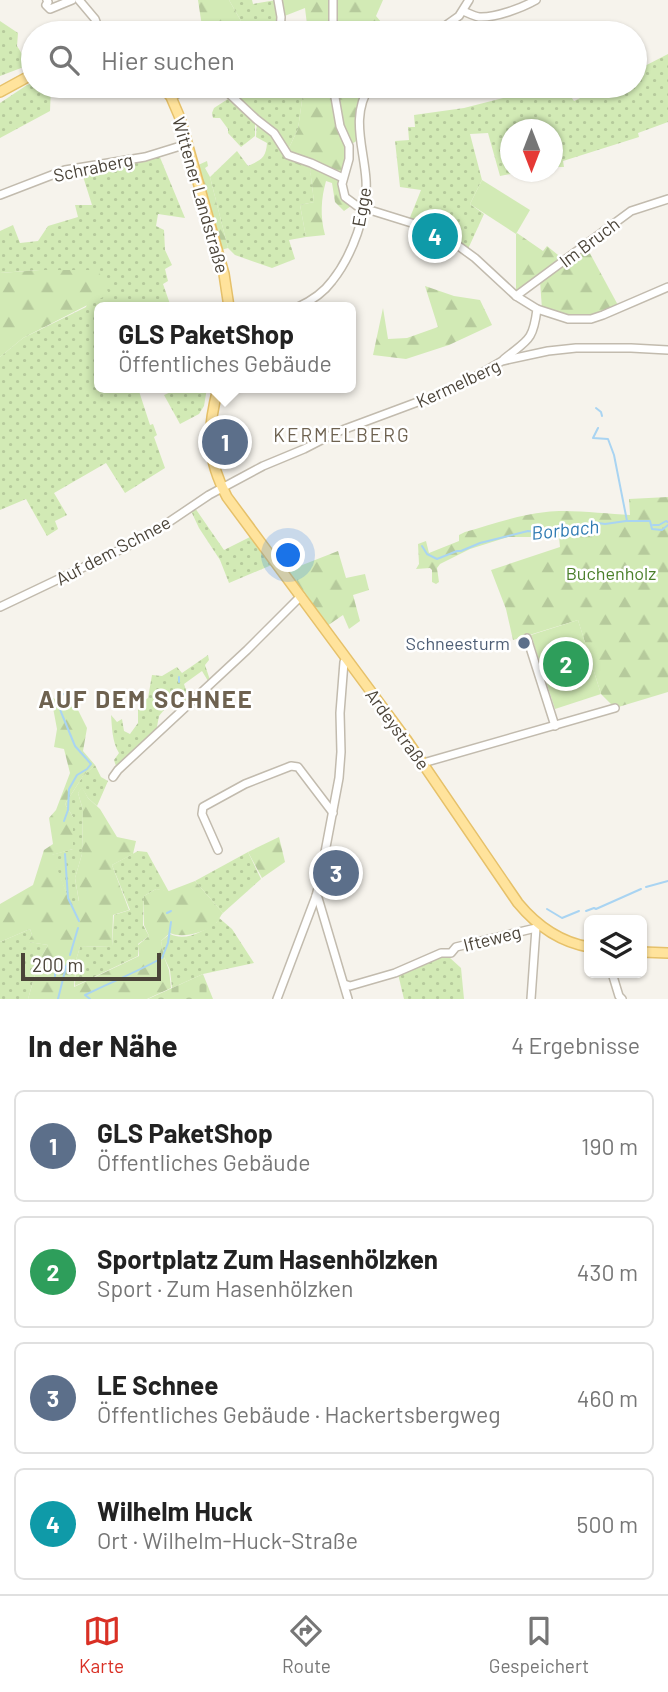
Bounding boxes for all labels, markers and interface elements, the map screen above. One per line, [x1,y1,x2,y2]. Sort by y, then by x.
search box [21,21,647,98]
icon: search [45,41,83,79]
text: Hier suchen [101,44,235,75]
street label: Wittener Landstraße [168,114,234,276]
north arrow [500,119,563,182]
street label: Schraberg [51,148,135,186]
street label: Egge [347,186,375,228]
pin: 4 [412,210,458,262]
street label: Im Bruch [555,212,623,272]
popup [94,302,356,393]
text: GLS PaketShop [118,318,294,349]
text: Öffentliches Gebäude [118,349,332,377]
street label: Kermelberg [412,354,504,412]
pin: 1 [202,416,248,468]
district label: KERMELBERG [273,423,411,446]
street label: Auf dem Schnee [52,511,174,589]
water label: Borbach [530,514,600,544]
your location [271,538,305,572]
park label: Buchenholz [566,562,656,584]
place label: Schneesturm [406,632,510,654]
marker: Schneesturm [516,635,532,651]
pin: 2 [543,638,589,690]
district label: AUF DEM SCHNEE [38,684,254,713]
street label: Ardeystraße [361,684,435,774]
pin: 3 [313,847,359,899]
map controls [584,915,647,978]
button: layers [584,915,647,978]
street label: Ifteweg [461,920,523,956]
scale bar [21,950,161,982]
text: 200 m [32,953,83,976]
text: In der Nähe [28,1027,178,1063]
text: 4 Ergebnisse [511,1031,640,1059]
text: GLS PaketShop [97,1117,273,1148]
text: 1 [49,1132,57,1160]
text: 190 m [581,1132,638,1160]
text: Öffentliches Gebäude [97,1148,310,1176]
text: Sportplatz Zum Hasenhölzken [97,1243,438,1274]
text: 2 [47,1258,59,1286]
text: 430 m [577,1258,638,1286]
text: Sport · Zum Hasenhölzken [97,1274,354,1302]
text: LE Schnee [97,1369,218,1400]
text: 3 [47,1384,59,1412]
text: 460 m [577,1384,638,1412]
text: Öffentliches Gebäude · Hackertsbergweg [97,1400,501,1428]
text: Wilhelm Huck [97,1495,253,1526]
text: 4 [46,1510,60,1538]
text: 500 m [577,1510,638,1538]
text: Ort · Wilhelm-Huck-Straße [97,1526,358,1554]
tab: Karte [79,1612,124,1677]
tab: Route [282,1612,331,1677]
tab: Gespeichert [489,1612,589,1677]

